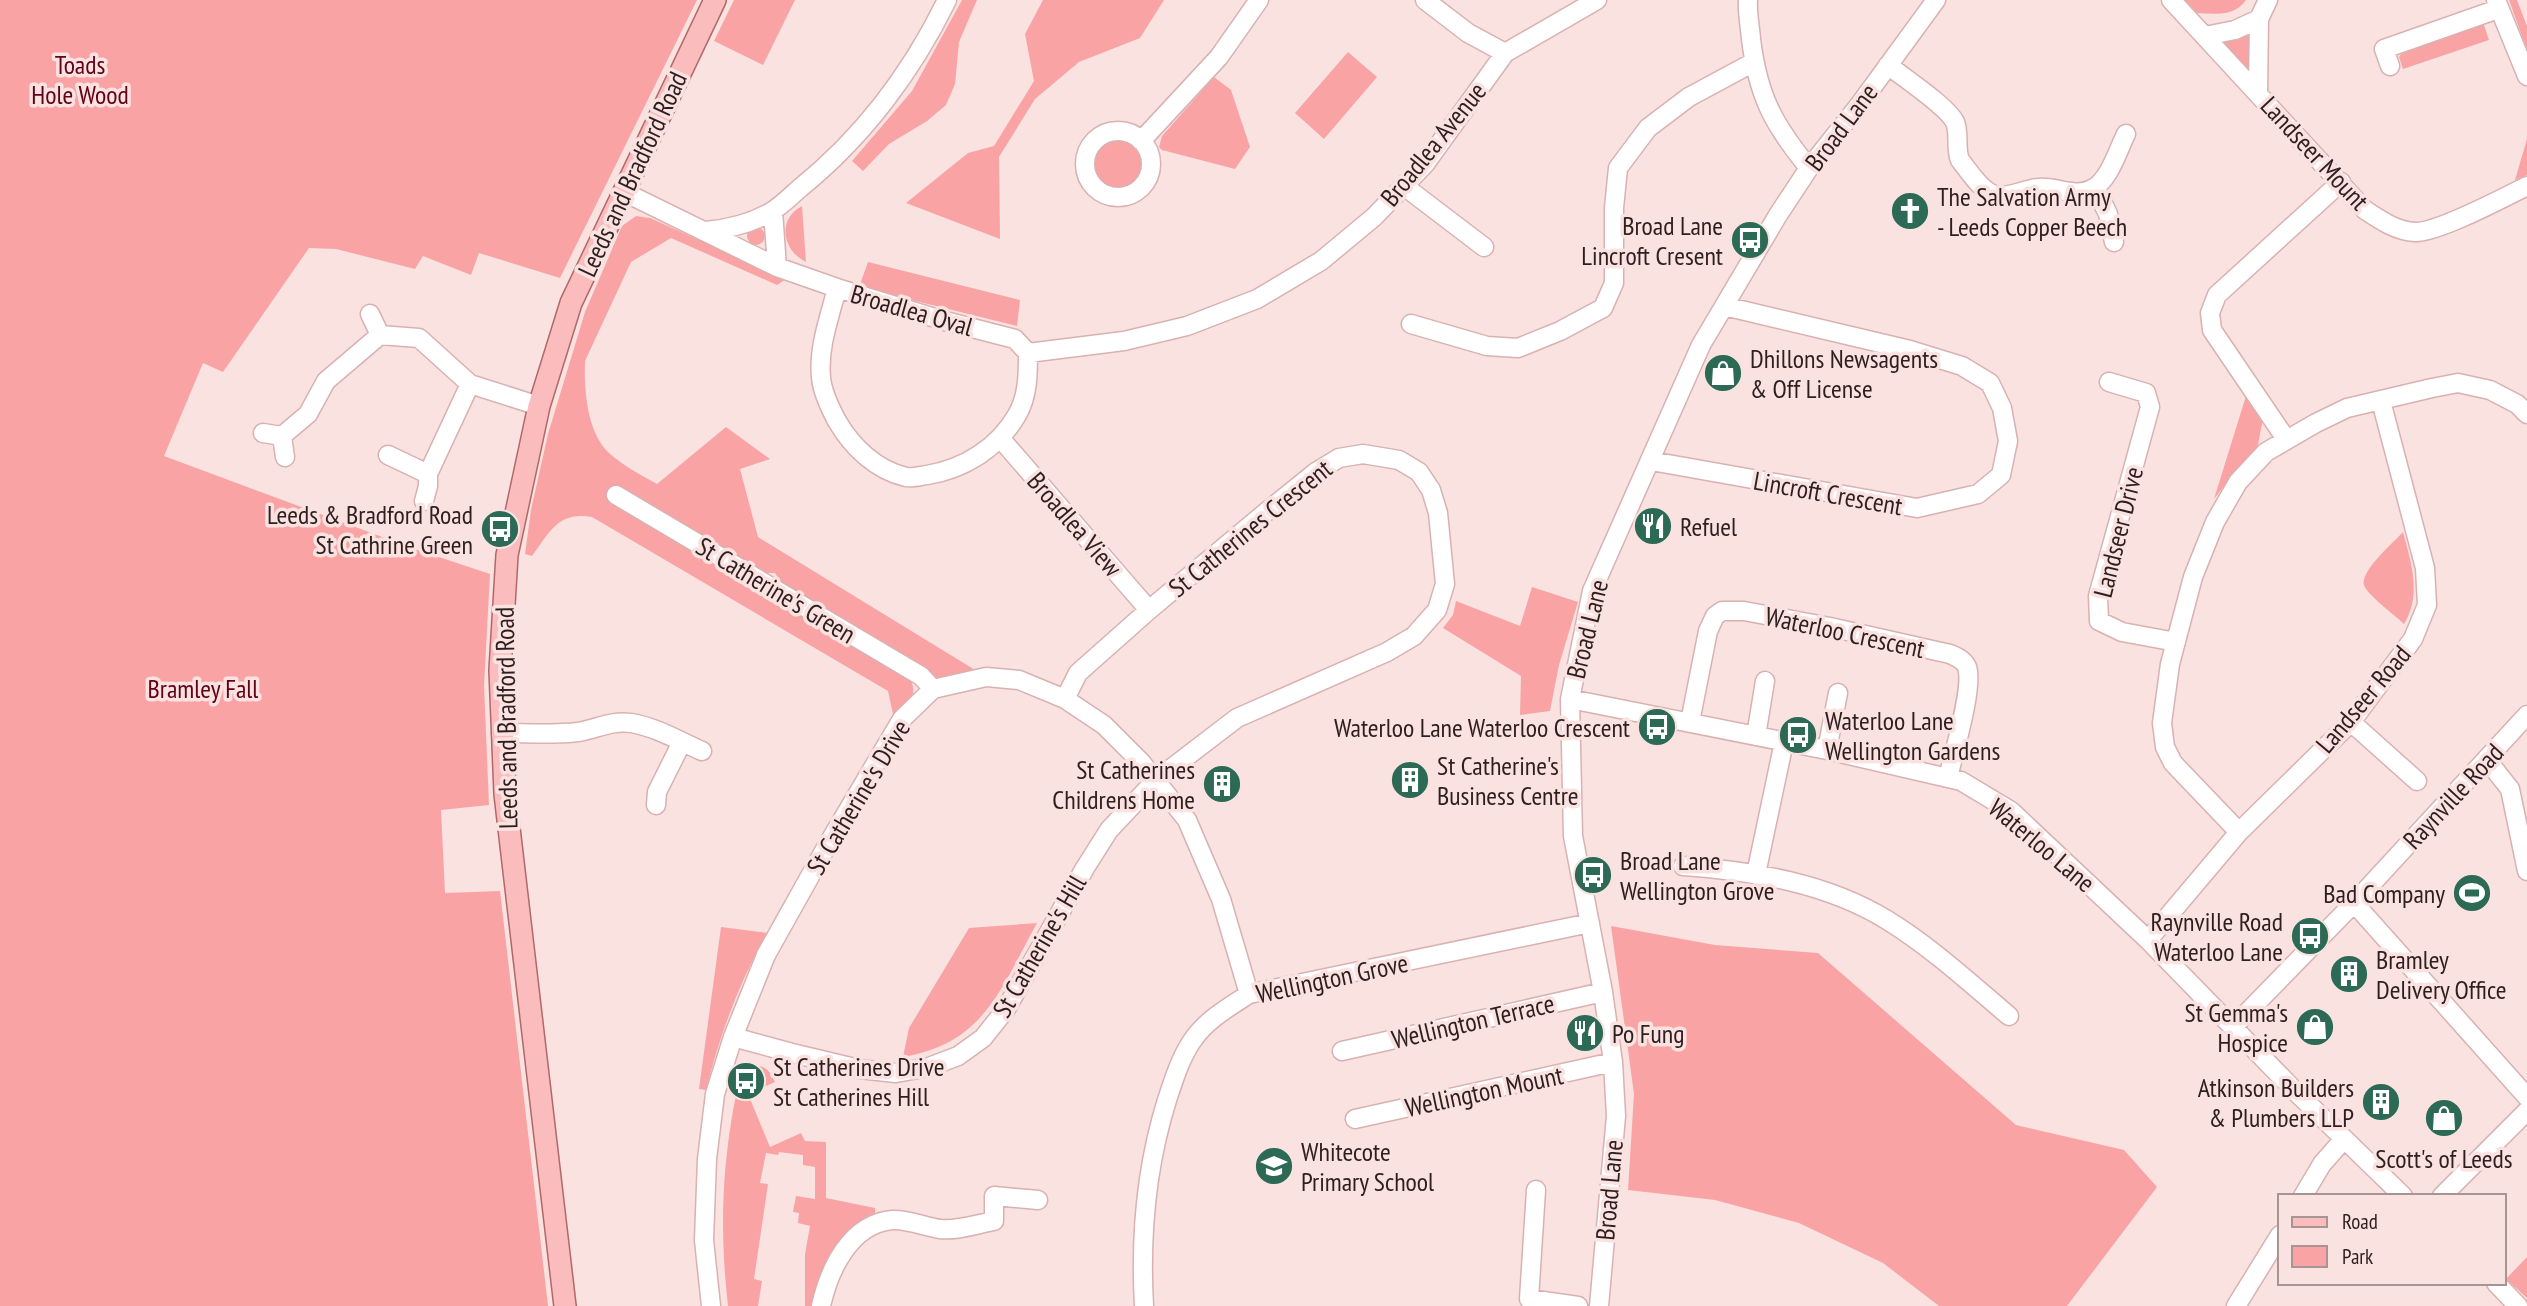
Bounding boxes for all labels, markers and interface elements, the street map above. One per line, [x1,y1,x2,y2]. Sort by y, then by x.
park label: Toads Hole Wood [31,48,129,111]
street label: Leeds and Bradford Road [570,66,694,282]
street label: Broadlea Avenue [1373,75,1493,213]
street label: Broad Lane [1798,77,1884,177]
street label: Landseer Mount [2254,89,2376,217]
place label: The Salvation Army - Leeds Copper Beech [1937,180,2127,243]
church icon: The Salvation Army - Leeds Copper Beech [1889,190,1931,232]
place label: Broad Lane Lincroft Cresent [1581,209,1723,272]
bus stop icon: Broad Lane Lincroft Cresent [1729,219,1771,261]
street label: Broadlea Oval [847,277,977,343]
place label: Dhillons Newsagents & Off License [1750,342,1938,405]
shop icon: Dhillons Newsagents & Off License [1702,352,1744,394]
street label: St Catherines Crescent [1162,452,1338,604]
street label: Landseer Drive [2086,463,2150,601]
street label: Lincroft Crescent [1751,464,1905,522]
street label: Broadlea View [1021,465,1130,584]
place label: Leeds & Bradford Road St Cathrine Green [267,498,473,561]
restaurant icon: Refuel [1632,505,1674,547]
bus stop icon: Leeds & Bradford Road St Cathrine Green [479,508,521,550]
place label: Refuel [1680,510,1737,543]
street label: St Catherine's Green [690,530,862,650]
street label: Broad Lane [1559,576,1615,682]
street label: Waterloo Crescent [1762,599,1928,665]
street label: Leeds and Bradford Road [488,607,524,829]
street label: Landseer Road [2308,638,2418,760]
park label: Bramley Fall [148,672,258,705]
place label: Waterloo Lane Wellington Gardens [1825,704,2000,767]
bus stop icon: Waterloo Lane Waterloo Crescent [1636,706,1678,748]
place label: Waterloo Lane Waterloo Crescent [1334,711,1630,744]
street label: St Catherine's Drive [799,714,917,880]
bus stop icon: Waterloo Lane Wellington Gardens [1777,714,1819,756]
street label: Raynville Road [2396,736,2510,856]
place label: St Catherine's Business Centre [1437,749,1579,812]
place label: St Catherines Childrens Home [1052,753,1195,816]
building icon: St Catherine's Business Centre [1389,759,1431,801]
building icon: St Catherines Childrens Home [1201,763,1243,805]
street label: Waterloo Lane [1982,791,2102,899]
place label: Broad Lane Wellington Grove [1620,844,1775,907]
bus stop icon: Broad Lane Wellington Grove [1572,854,1614,896]
street label: St Catherine's Hill [985,869,1093,1023]
sports icon: Bad Company [2451,872,2493,914]
place label: Bad Company [2323,877,2445,910]
place label: Raynville Road Waterloo Lane [2150,905,2283,968]
bus stop icon: Raynville Road Waterloo Lane [2289,915,2331,957]
place label: Bramley Delivery Office [2376,943,2506,1006]
street label: Wellington Grove [1253,946,1411,1010]
building icon: Bramley Delivery Office [2328,953,2370,995]
street label: Wellington Terrace [1388,986,1558,1056]
place label: St Gemma's Hospice [2185,996,2288,1059]
shop icon: St Gemma's Hospice [2294,1006,2336,1048]
restaurant icon: Po Fung [1564,1012,1606,1054]
place label: Po Fung [1612,1017,1684,1050]
place label: St Catherines Drive St Catherines Hill [773,1050,945,1113]
street label: Wellington Mount [1402,1058,1566,1124]
bus stop icon: St Catherines Drive St Catherines Hill [725,1060,767,1102]
place label: Atkinson Builders & Plumbers LLP [2198,1071,2354,1134]
building icon: Atkinson Builders & Plumbers LLP [2360,1081,2402,1123]
shop icon: Scott's of Leeds [2423,1097,2465,1139]
place label: Whitecote Primary School [1301,1135,1434,1198]
street label: Broad Lane [1588,1138,1630,1242]
place label: Scott's of Leeds [2375,1142,2513,1175]
school or university icon: Whitecote Primary School [1253,1145,1295,1187]
legend [2278,1194,2506,1285]
text: Road [2342,1208,2378,1235]
text: Park [2342,1243,2373,1270]

